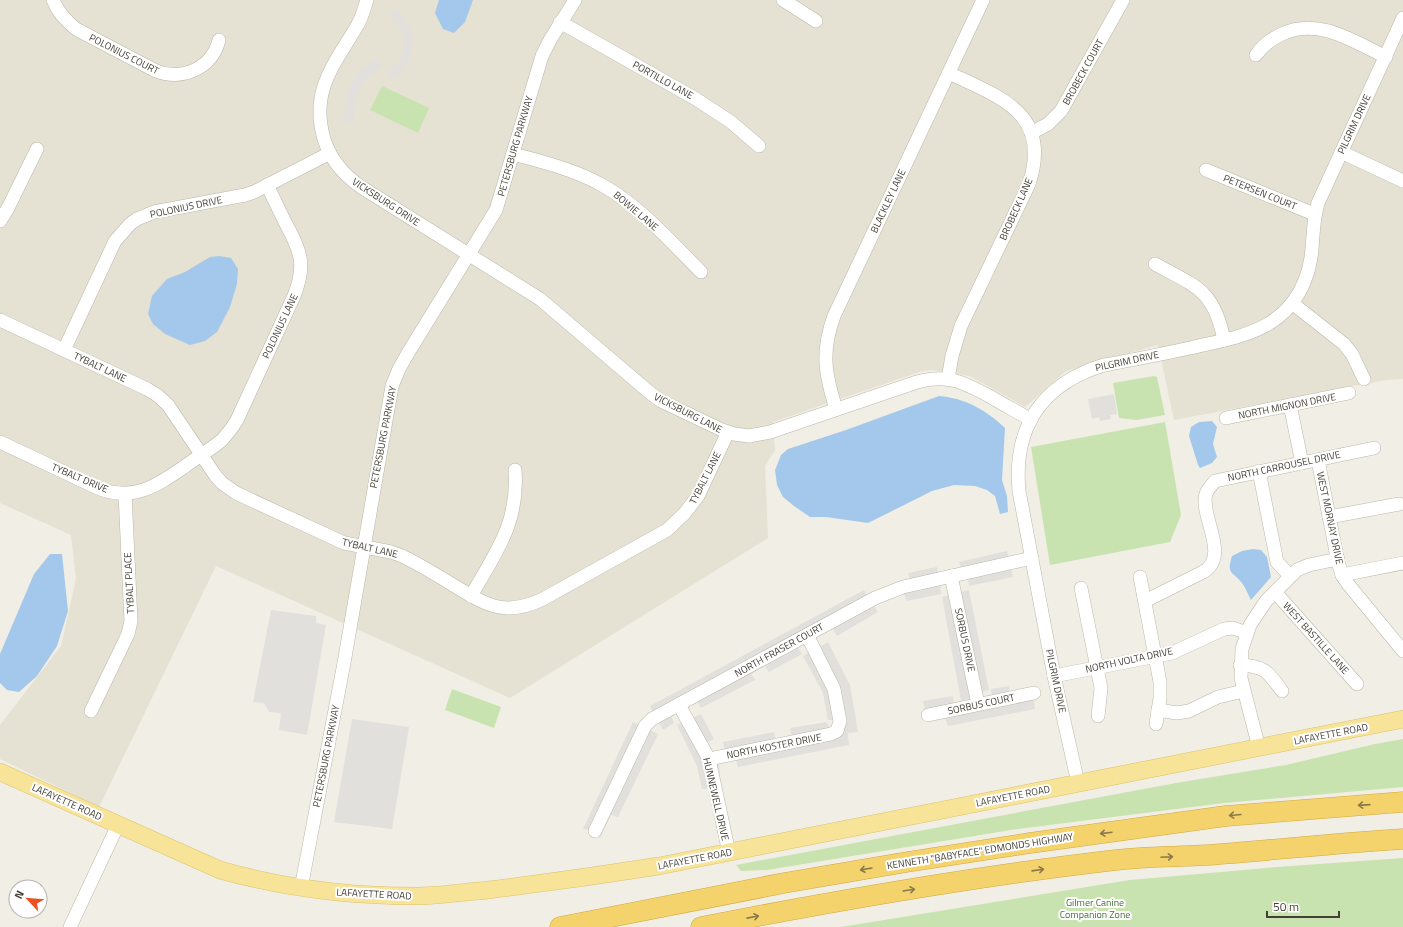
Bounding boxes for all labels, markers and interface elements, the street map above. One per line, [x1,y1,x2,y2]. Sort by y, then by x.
street label: POLONIUS COURT [86,30,162,78]
street label: BROBECK COURT [1059,36,1108,108]
street label: PORTILLO LANE [630,57,697,103]
street label: PILGRIM DRIVE [1334,91,1375,157]
street label: PETERSBURG PARKWAY [493,93,537,198]
street label: BLACKLEY LANE [867,166,910,235]
street label: PETERSEN COURT [1221,170,1300,214]
street label: VICKSBURG DRIVE [349,174,423,230]
street label: BROBECK LANE [996,175,1037,243]
street label: BOWIE LANE [610,188,662,235]
street label: POLONIUS DRIVE [149,192,224,222]
street label: POLONIUS LANE [258,291,302,361]
street label: PILGRIM DRIVE [1094,347,1161,375]
street label: TYBALT LANE [71,348,129,386]
street label: PETERSBURG PARKWAY [366,384,400,489]
street label: VICKSBURG LANE [651,389,725,437]
street label: NORTH MIGNON DRIVE [1237,389,1338,423]
street label: NORTH CARROUSEL DRIVE [1226,447,1342,485]
street label: TYBALT LANE [685,449,725,507]
street label: TYBALT DRIVE [49,459,111,497]
street label: WEST MORNAY DRIVE [1313,470,1347,566]
street label: TYBALT LANE [341,534,400,562]
street label: TYBALT PLACE [120,551,138,614]
street label: WEST BASTILLE LANE [1279,599,1353,678]
street label: SORBUS DRIVE [951,607,979,674]
street label: NORTH FRASER COURT [732,619,827,681]
street label: NORTH VOLTA DRIVE [1084,643,1175,677]
street label: PILGRIM DRIVE [1042,648,1070,715]
street label: SORBUS COURT [946,689,1017,718]
street label: PETERSBURG PARKWAY [309,703,343,808]
street label: LAFAYETTE ROAD [1293,719,1369,749]
street label: NORTH KOSTER DRIVE [725,729,823,763]
street label: HUNNEWELL DRIVE [699,756,733,842]
street label: LAFAYETTE ROAD [30,780,104,824]
street label: LAFAYETTE ROAD [975,781,1051,811]
one-way arrow [1358,801,1371,808]
one-way arrow [1228,812,1241,819]
street label: KENNETH "BABYFACE" EDMONDS HIGHWAY [886,829,1075,873]
one-way arrow [1100,829,1113,837]
street label: LAFAYETTE ROAD [657,844,733,874]
one-way arrow [1160,853,1173,861]
one-way arrow [860,865,873,873]
one-way arrow [1031,866,1044,874]
north arrow [8,879,48,919]
street label: LAFAYETTE ROAD [336,885,412,903]
one-way arrow [902,885,915,893]
text: N [10,888,28,902]
scale bar [1267,893,1339,919]
park label: Gilmer Canine Companion Zone [1060,895,1130,922]
text: 50 m [1273,897,1299,916]
one-way arrow [747,913,760,921]

